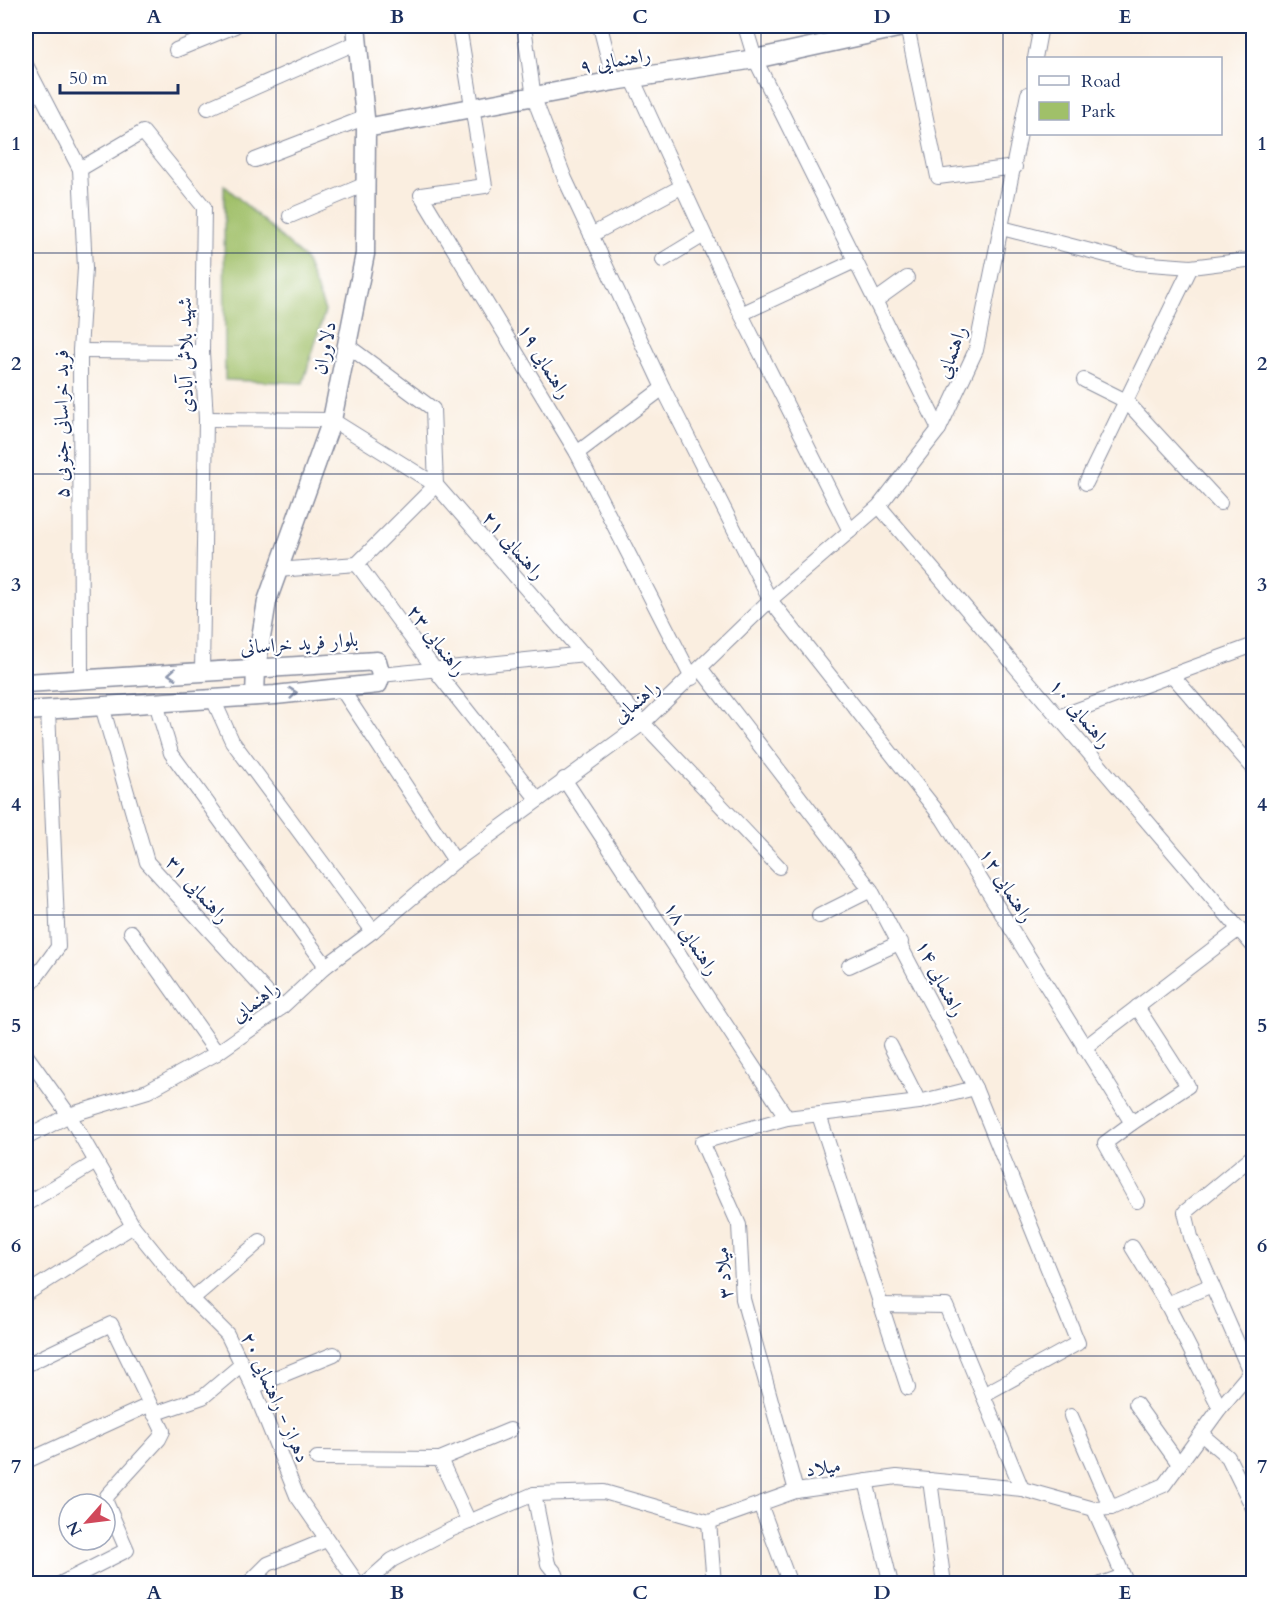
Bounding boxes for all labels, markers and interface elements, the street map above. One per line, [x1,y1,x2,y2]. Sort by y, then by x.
text: A [146,3,162,30]
text: B [390,3,404,30]
text: C [632,3,648,30]
text: D [873,3,891,30]
text: E [1119,3,1131,30]
street label: راهنمایی ۹ [577,41,653,80]
scale bar [60,57,178,95]
legend [1027,57,1222,135]
text: 50 m [69,66,108,91]
text: Road [1081,69,1121,94]
text: Park [1081,99,1116,124]
text: 1 [11,130,21,157]
text: 1 [1257,130,1267,157]
street label: شهید بلاش آبادی [171,297,200,413]
street label: راهنمایی ۱۹ [511,318,578,404]
street label: دلاوران [306,319,343,377]
street label: راهنمایی [929,322,974,383]
text: 2 [11,350,21,377]
street label: فرید خراسانی جنوبی ۵ [48,350,76,499]
text: 2 [1257,350,1267,377]
street label: راهنمایی ۲۱ [476,505,551,586]
text: 3 [11,571,21,598]
text: 3 [1257,571,1267,598]
street label: راهنمایی ۲۳ [401,599,473,682]
street label: بلوار فرید خراسانی [239,626,359,661]
one-way arrow [168,667,177,680]
street label: راهنمایی [607,673,666,729]
street label: راهنمایی ۱۰ [1043,673,1118,754]
one-way arrow [289,687,298,700]
text: 4 [11,791,21,818]
text: 4 [1257,791,1267,818]
street label: راهنمایی ۱۲ [973,843,1040,928]
street label: راهنمایی ۳۱ [160,849,236,929]
street label: راهنمایی ۱۸ [658,896,726,981]
street label: راهنمایی ۱۴ [910,935,972,1022]
street label: راهنمایی [225,974,285,1029]
text: 5 [11,1012,21,1039]
text: 5 [1257,1012,1267,1039]
text: 6 [11,1232,21,1259]
text: 6 [1257,1232,1267,1259]
street label: میلاد ۳ [708,1246,739,1300]
street label: دهراز - راهنمایی ۲۰ [235,1328,316,1467]
street label: میلاد [804,1452,843,1483]
text: 7 [11,1453,21,1480]
text: 7 [1257,1453,1267,1480]
north arrow [57,1492,117,1552]
text: N [62,1517,88,1540]
text: A [146,1579,162,1606]
text: B [390,1579,404,1606]
text: C [632,1579,648,1606]
text: D [873,1579,891,1606]
text: E [1119,1579,1131,1606]

